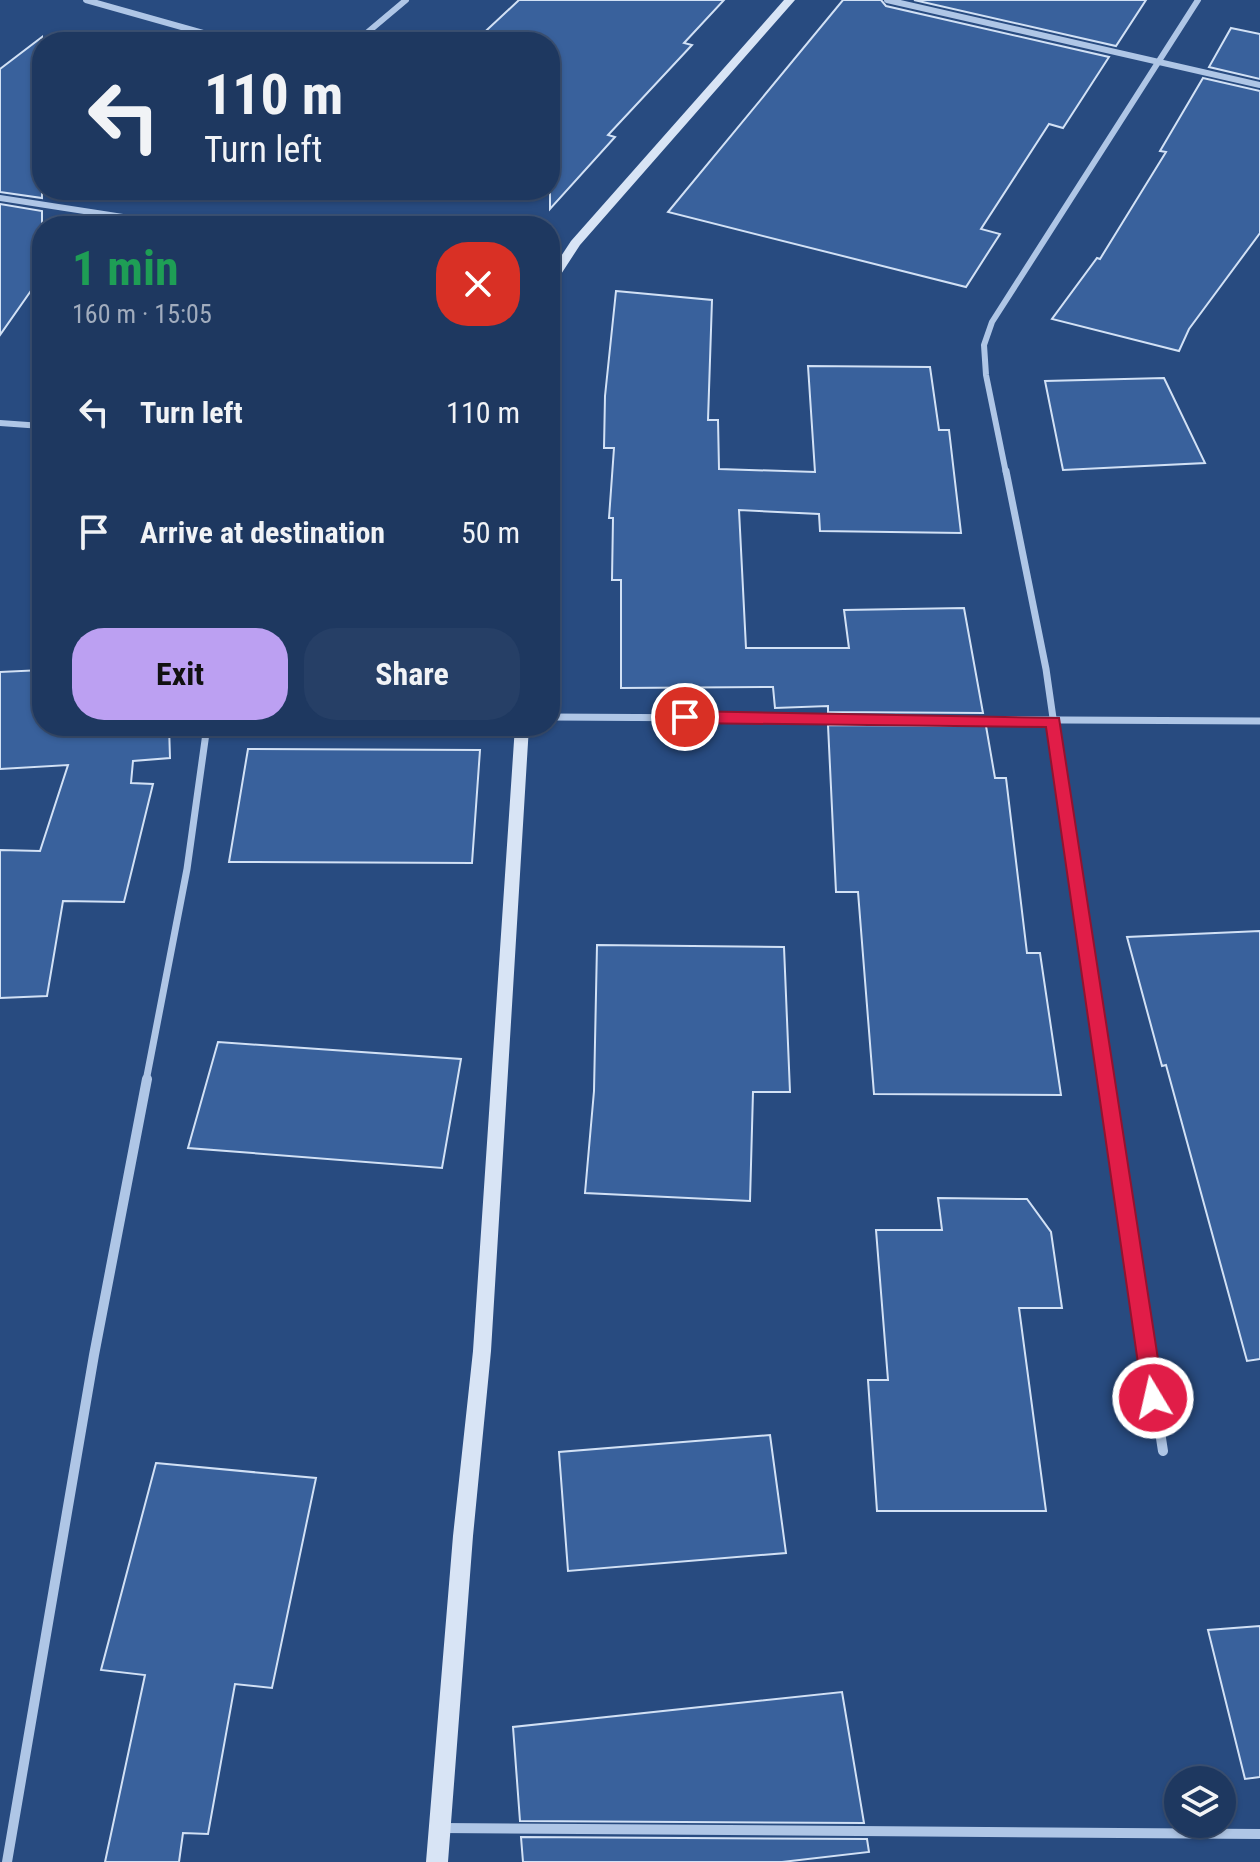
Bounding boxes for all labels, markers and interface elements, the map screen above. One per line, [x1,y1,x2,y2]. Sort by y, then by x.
text: 110 m [204,62,343,128]
icon: left [72,64,176,168]
text: Turn left [204,129,322,171]
text: 1 min [72,240,179,297]
button: close [436,242,520,326]
text: 160 m · 15:05 [72,299,212,329]
icon: left [72,390,116,434]
text: Turn left [140,395,243,430]
text: 110 m [446,395,520,430]
icon: arrive [72,510,116,554]
text: Arrive at destination [140,515,385,550]
text: 50 m [461,515,520,550]
button: Exit [72,628,288,720]
button: Share [304,628,520,720]
pin [651,683,719,751]
icon: arrive [663,695,707,739]
position arrow [1111,1356,1195,1440]
map controls [1164,1766,1236,1838]
button: layers [1164,1766,1236,1838]

